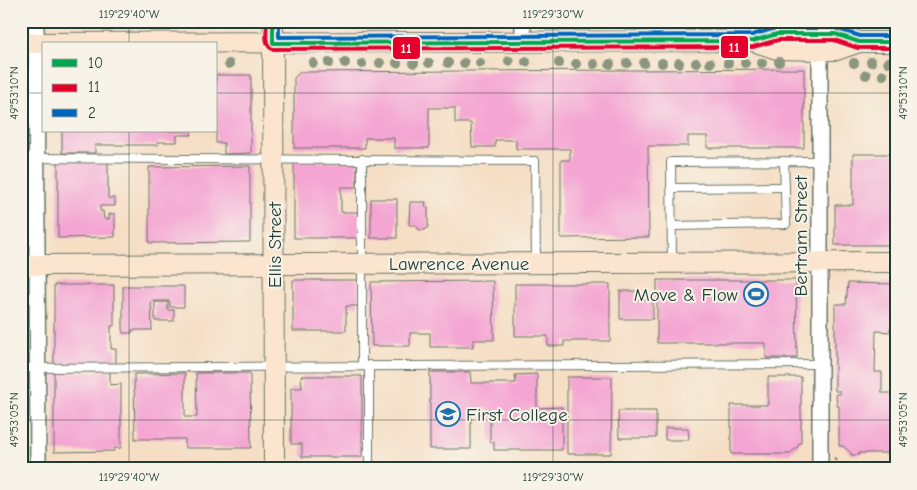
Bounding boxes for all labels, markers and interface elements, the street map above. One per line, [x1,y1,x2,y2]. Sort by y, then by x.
text: 119°29'40"W [99,7,160,21]
text: 119°29'30"W [523,7,584,21]
line badge: 11 [720,35,749,59]
line badge: 11 [392,36,421,60]
text: 11 [728,39,740,56]
text: 11 [400,40,412,57]
legend [42,42,218,132]
text: 10 [88,54,103,72]
text: 49°53'10"N [7,66,21,120]
text: 49°53'10"N [896,66,910,120]
text: 11 [88,78,100,96]
text: 2 [88,104,96,122]
street label: Bertram Street [790,175,812,296]
street label: Ellis Street [264,201,286,288]
street label: Lawrence Avenue [389,253,529,275]
sports icon: Move & Flow [743,281,769,307]
place label: Move & Flow [634,284,739,306]
text: 49°53'05"N [7,392,21,448]
text: 49°53'05"N [896,392,910,448]
school or university icon: First College [435,401,461,427]
place label: First College [466,404,568,426]
text: 119°29'40"W [99,470,160,484]
text: 119°29'30"W [523,470,584,484]

